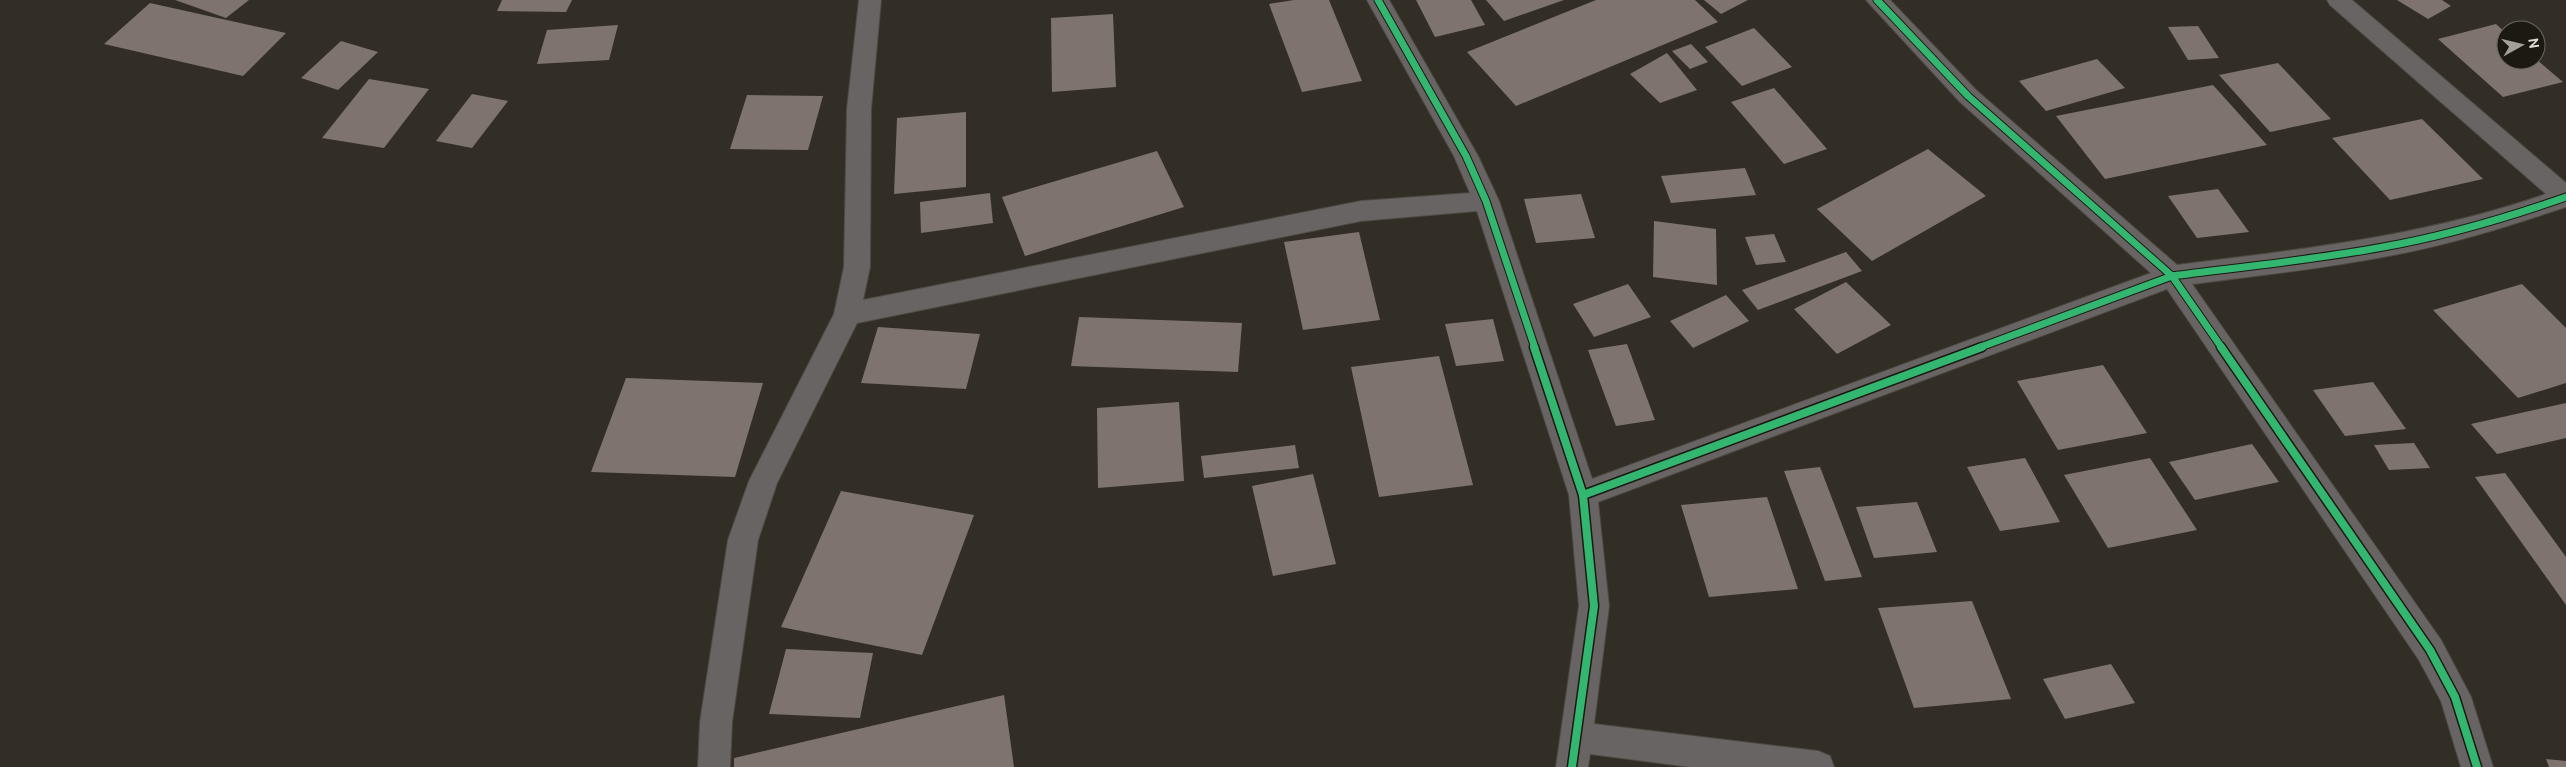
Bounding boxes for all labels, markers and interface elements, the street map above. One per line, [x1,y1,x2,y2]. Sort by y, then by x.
north arrow [2496,20,2546,70]
text: N [2525,37,2543,49]

